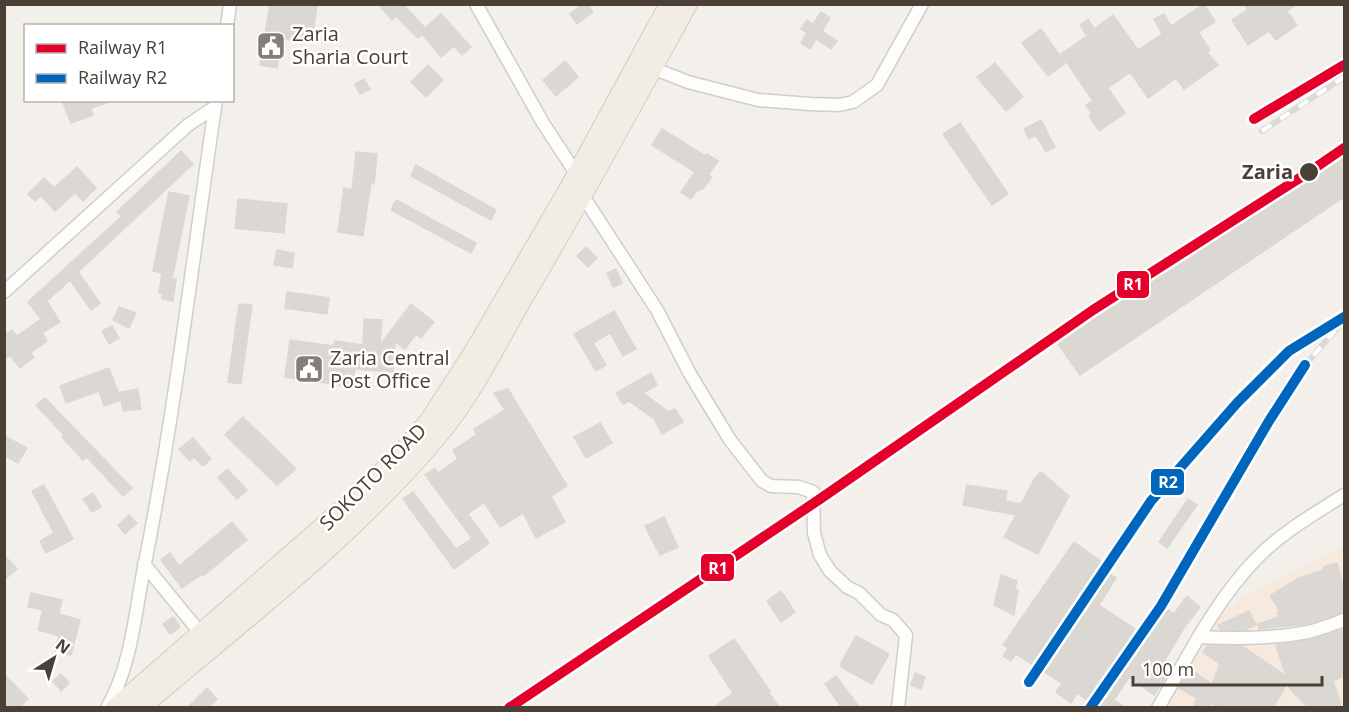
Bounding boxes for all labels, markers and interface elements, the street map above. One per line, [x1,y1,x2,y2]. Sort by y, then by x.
place label: Zaria Sharia Court [292,20,408,70]
legend [24,24,234,102]
public building icon: Zaria Sharia Court [255,30,287,62]
text: Railway R1 [78,35,167,59]
text: Railway R2 [78,65,167,89]
place label: Zaria [1242,158,1293,185]
marker: Zaria [1298,161,1320,183]
line badge: R1 [1116,270,1150,299]
text: R1 [1123,273,1143,295]
place label: Zaria Central Post Office [330,344,450,394]
public building icon: Zaria Central Post Office [293,353,325,385]
street label: SOKOTO ROAD [313,417,432,536]
line badge: R2 [1150,468,1185,496]
text: R2 [1158,471,1178,493]
line badge: R1 [700,553,735,582]
text: R1 [708,557,728,579]
north arrow [24,628,84,688]
text: N [51,633,75,659]
scale bar [1133,649,1322,687]
text: 100 m [1142,657,1194,681]

